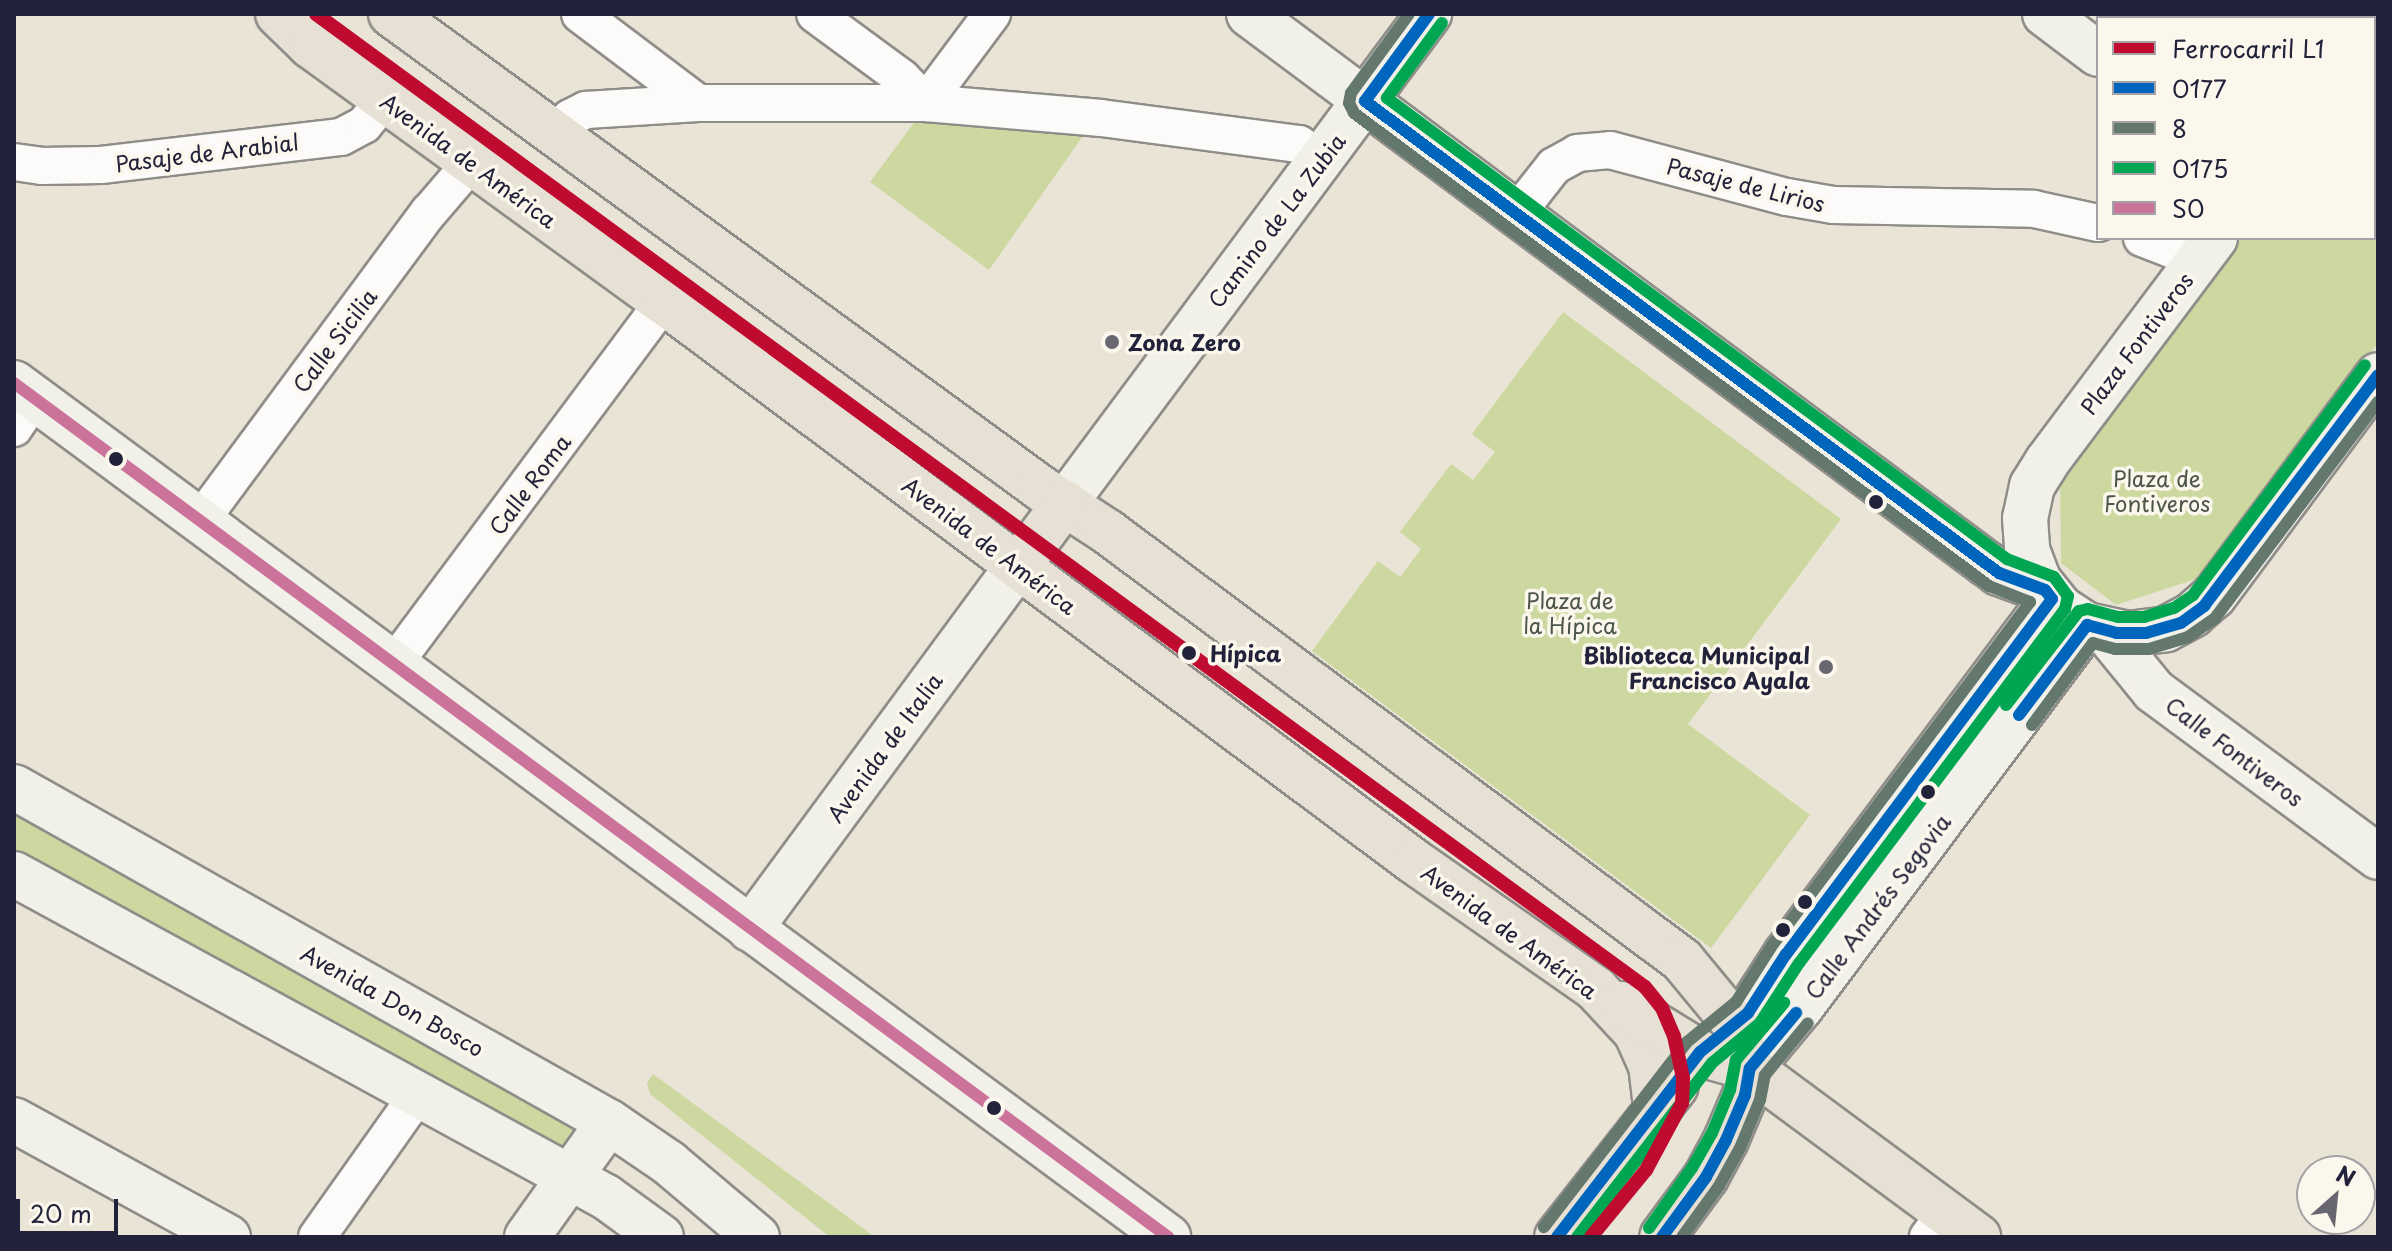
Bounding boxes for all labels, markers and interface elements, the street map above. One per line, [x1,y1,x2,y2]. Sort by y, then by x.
legend [2096,16,2376,240]
text: Ferrocarril L1 [2172,30,2324,66]
text: 0177 [2172,70,2227,106]
street label: Avenida de América [375,87,563,233]
text: 8 [2172,110,2187,146]
street label: Camino de La Zubia [1202,127,1350,313]
street label: Pasaje de Arabial [113,128,301,176]
text: 0175 [2172,150,2229,186]
street label: Pasaje de Lirios [1665,152,1827,216]
text: S0 [2172,190,2205,226]
street label: Plaza Fontiveros [2074,267,2198,419]
street label: Calle Sicilia [286,283,382,397]
place label: Zona Zero [1128,329,1241,355]
marker: Zona Zero [1103,333,1121,351]
street label: Calle Roma [482,428,576,540]
unlabelled marker [108,451,124,467]
park label: Plaza de Fontiveros [2104,464,2210,516]
street label: Avenida de América [897,471,1083,619]
unlabelled marker [1868,494,1884,510]
park label: Plaza de la Hípica [1522,586,1618,638]
marker: Hípica [1175,639,1203,667]
place label: Hípica [1210,640,1281,666]
place label: Biblioteca Municipal Francisco Ayala [1584,641,1810,692]
marker: Biblioteca Municipal Francisco Ayala [1817,658,1835,676]
street label: Avenida de Italia [821,667,947,827]
street label: Calle Fontiveros [2160,690,2310,812]
unlabelled marker [1920,784,1936,800]
street label: Calle Andrés Segovia [1799,808,1955,1004]
street label: Avenida de América [1416,858,1604,1004]
unlabelled marker [1797,894,1813,910]
unlabelled marker [1775,922,1791,938]
street label: Avenida Don Bosco [298,939,488,1061]
unlabelled marker [986,1100,1002,1116]
north arrow [2296,1155,2376,1235]
text: N [2331,1156,2361,1194]
scale bar [20,1183,122,1233]
text: 20 m [30,1195,92,1231]

